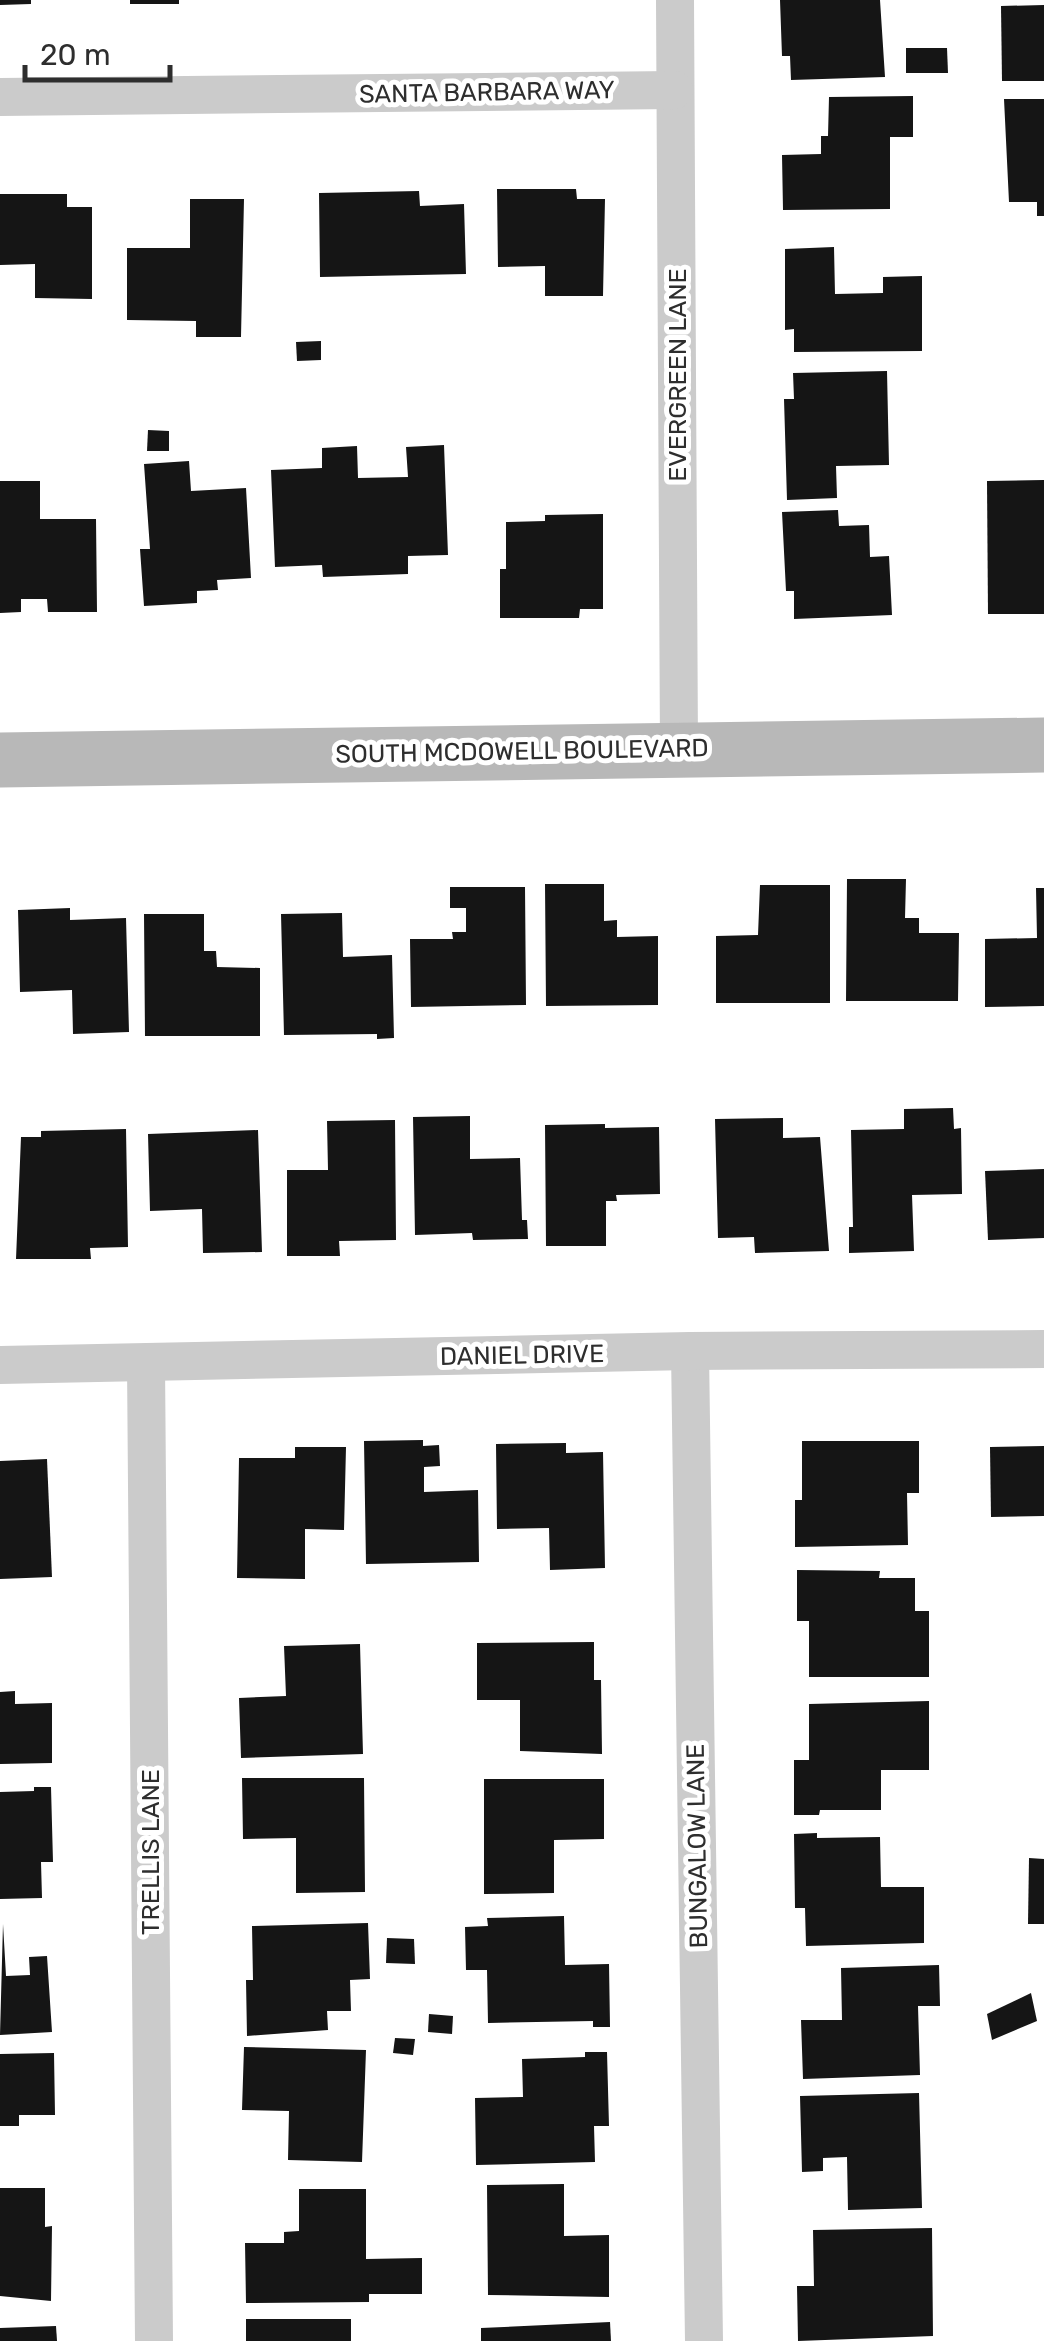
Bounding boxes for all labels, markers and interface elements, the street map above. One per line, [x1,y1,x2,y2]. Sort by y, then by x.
scale bar [25,20,170,82]
text: 20 m [40,37,111,73]
street label: SANTA BARBARA WAY [359,75,615,109]
street label: EVERGREEN LANE [663,268,692,482]
street label: SOUTH MCDOWELL BOULEVARD [335,733,709,769]
street label: DANIEL DRIVE [439,1339,605,1371]
street label: BUNGALOW LANE [681,1743,713,1949]
street label: TRELLIS LANE [136,1769,165,1935]

